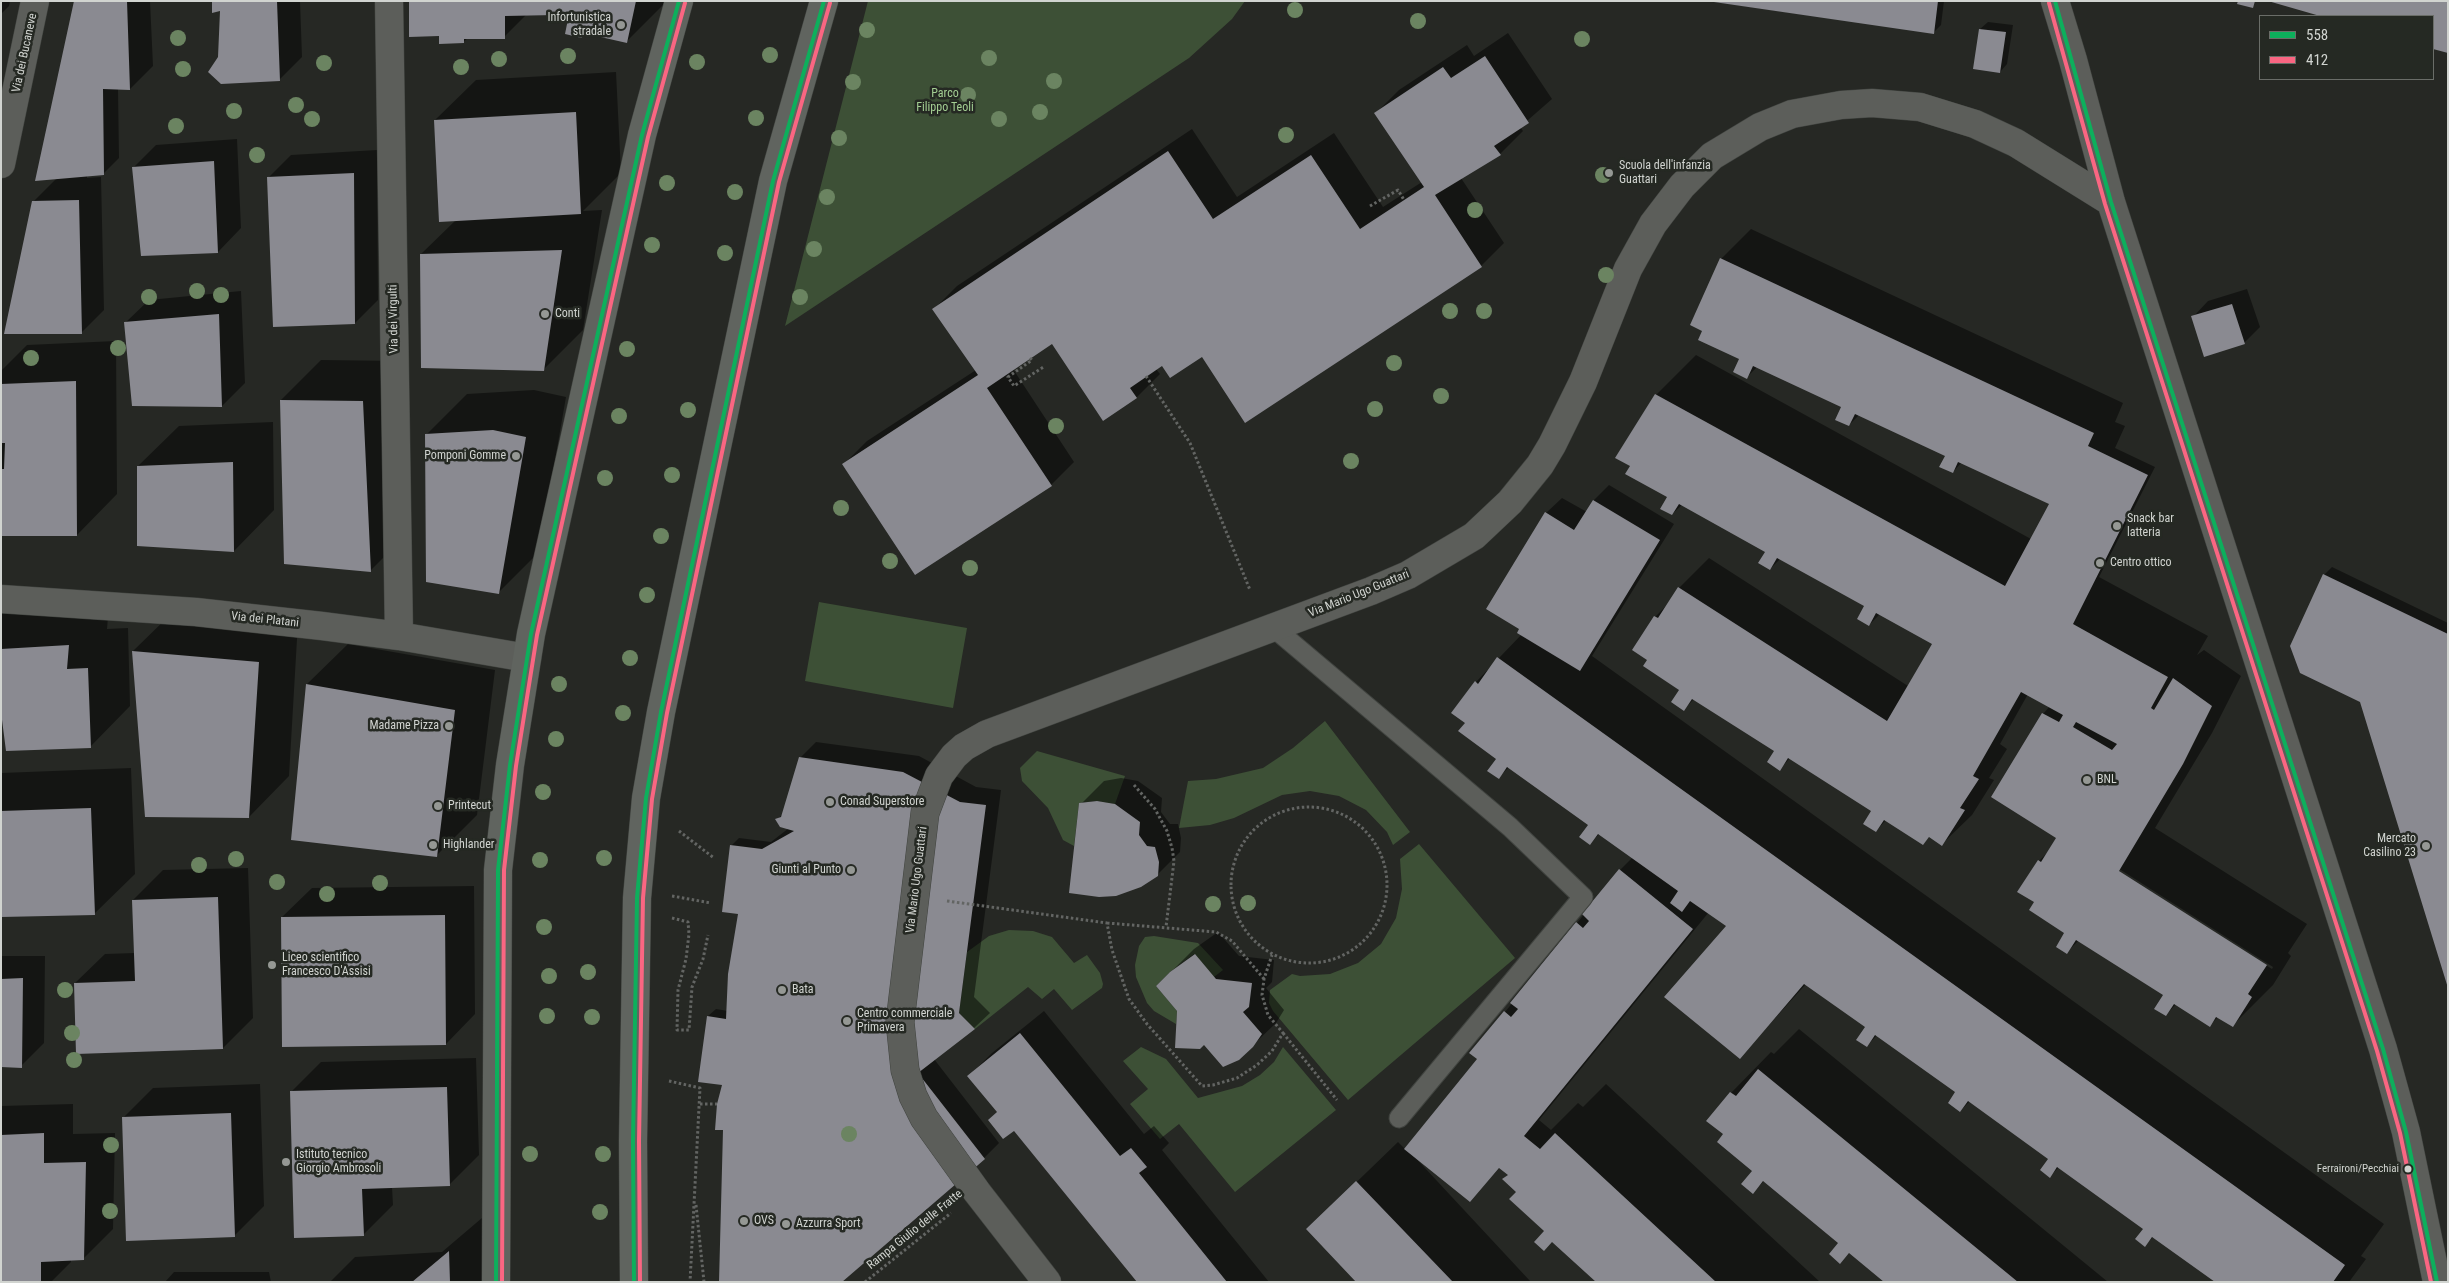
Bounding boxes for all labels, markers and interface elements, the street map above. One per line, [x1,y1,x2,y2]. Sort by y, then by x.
place label: Infortunistica stradale [547,11,611,39]
street label: Via dei Bucaneve [10,12,40,94]
legend [2259,15,2434,80]
marker: Infortunistica stradale [615,19,627,31]
text: 558 [2306,26,2328,44]
text: 412 [2306,51,2328,69]
park label: Parco Filippo Teoli [916,87,974,115]
place label: Scuola dell'infanzia Guattari [1619,159,1711,187]
marker: Scuola dell'infanzia Guattari [1603,167,1615,179]
street label: Via dei Virgulti [386,284,402,354]
place label: Conti [555,307,580,321]
marker: Conti [539,308,551,320]
place label: Pomponi Gomme [424,449,506,463]
marker: Pomponi Gomme [510,450,522,462]
place label: Snack bar latteria [2127,512,2174,540]
marker: Snack bar latteria [2111,520,2123,532]
place label: Centro ottico [2110,556,2172,570]
marker: Centro ottico [2094,557,2106,569]
street label: Via Mario Ugo Guattari [1307,567,1411,621]
street label: Via dei Platani [230,609,300,631]
place label: Madame Pizza [369,719,439,733]
marker: Madame Pizza [443,720,455,732]
place label: BNL [2097,773,2117,787]
marker: BNL [2081,774,2093,786]
place label: Conad Superstore [840,795,924,809]
marker: Conad Superstore [824,796,836,808]
place label: Printecut [448,799,491,813]
marker: Printecut [432,800,444,812]
street label: Via Mario Ugo Guattari [903,826,931,934]
place label: Mercato Casilino 23 [2363,832,2416,860]
place label: Highlander [443,838,494,852]
marker: Highlander [427,839,439,851]
marker: Mercato Casilino 23 [2420,840,2432,852]
place label: Giunti al Punto [772,863,841,877]
marker: Giunti al Punto [845,864,857,876]
place label: Liceo scientifico Francesco D'Assisi [282,951,371,979]
marker: Liceo scientifico Francesco D'Assisi [266,959,278,971]
place label: Bata [792,983,814,997]
marker: Bata [776,984,788,996]
place label: Centro commerciale Primavera [857,1007,952,1035]
marker: Centro commerciale Primavera [841,1015,853,1027]
place label: Istituto tecnico Giorgio Ambrosoli [296,1148,381,1176]
marker: Istituto tecnico Giorgio Ambrosoli [280,1156,292,1168]
place label: Ferraironi/Pecchiai [2317,1162,2399,1176]
marker: Ferraironi/Pecchiai [2403,1164,2413,1174]
street label: Rampa Giulio delle Fratte [864,1187,966,1273]
place label: OVS [754,1214,774,1228]
marker: OVS [738,1215,750,1227]
place label: Azzurra Sport [796,1217,861,1231]
marker: Azzurra Sport [780,1218,792,1230]

